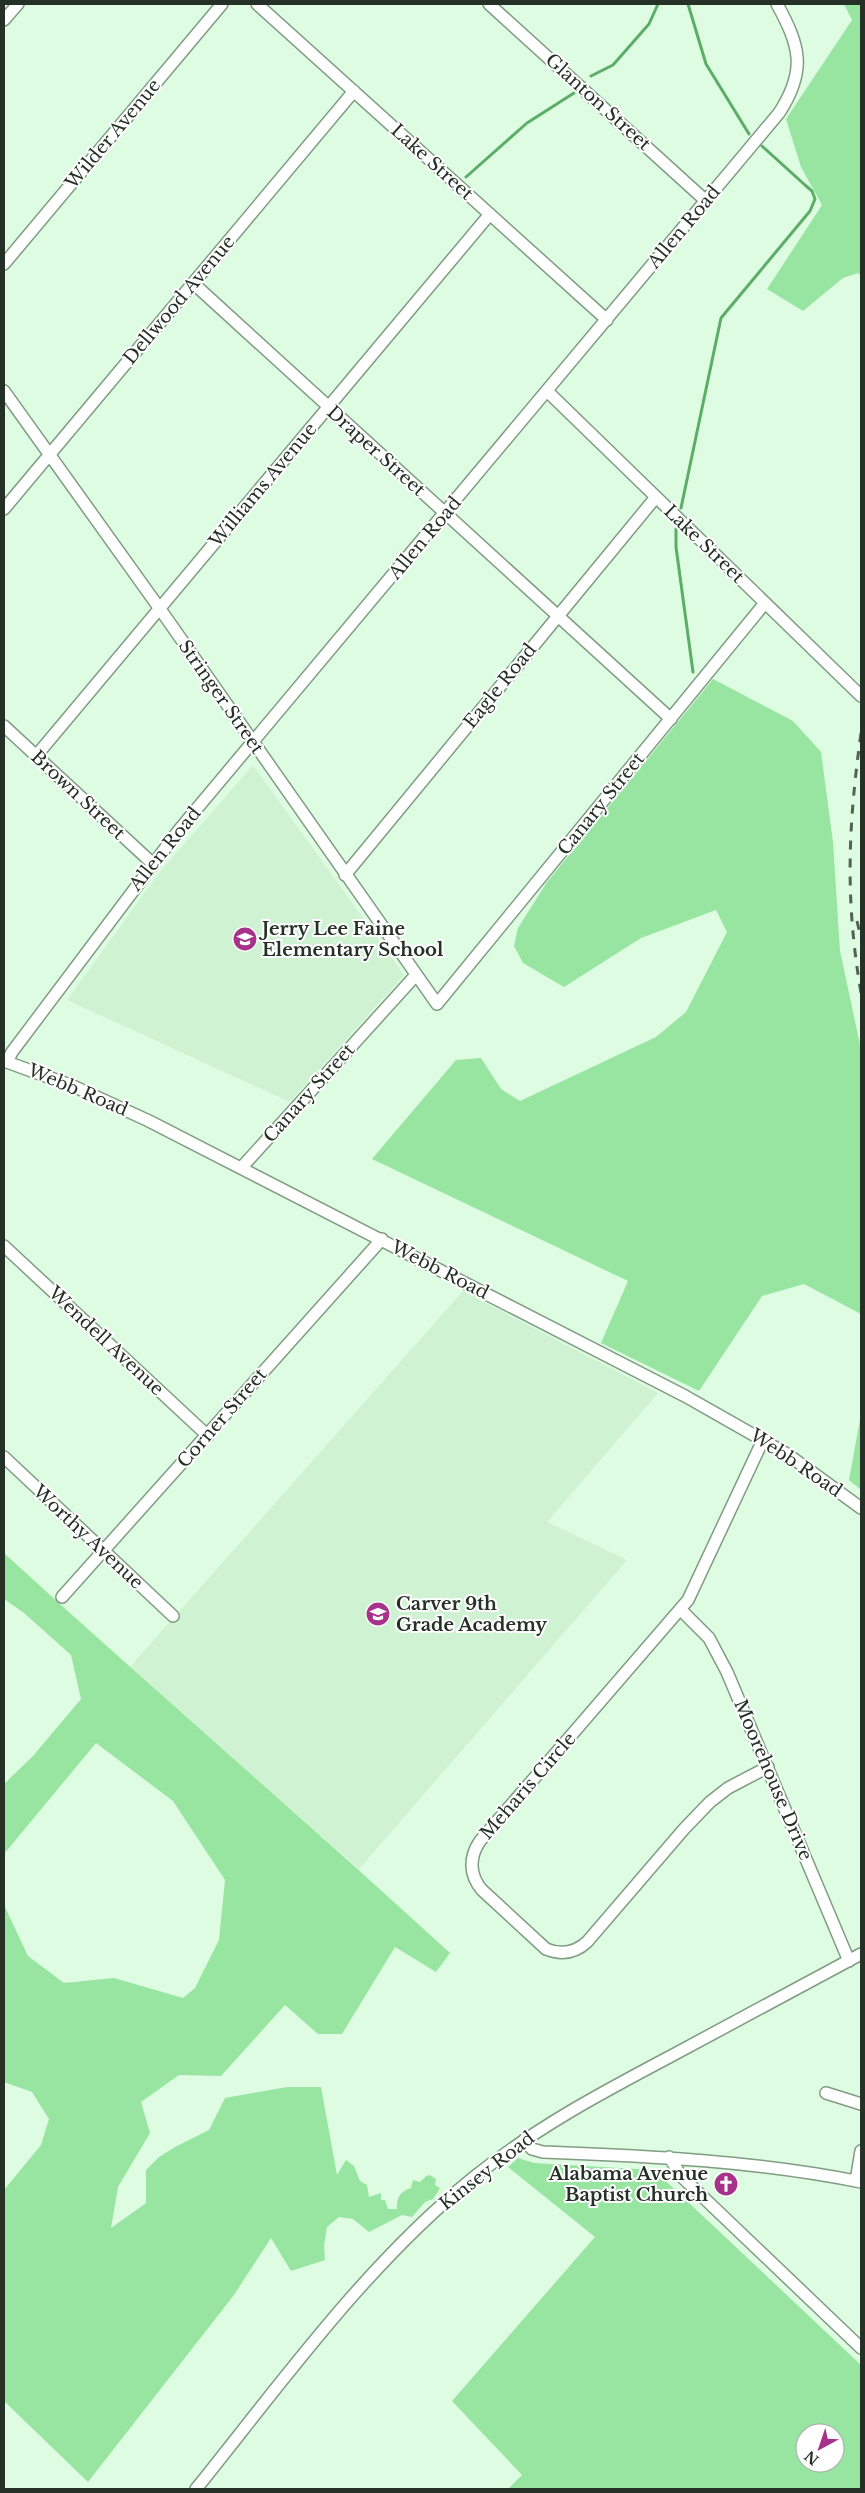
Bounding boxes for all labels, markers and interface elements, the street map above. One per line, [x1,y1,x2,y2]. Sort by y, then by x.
street label: Glanton Street [541,49,655,155]
street label: Wilder Avenue [60,75,165,194]
street label: Lake Street [386,119,478,205]
street label: Allen Road [642,181,725,274]
street label: Dellwood Avenue [119,231,239,369]
street label: Draper Street [322,401,430,501]
street label: Williams Avenue [204,418,321,552]
street label: Allen Road [383,492,466,585]
street label: Lake Street [659,500,749,588]
street label: Stringer Street [174,636,269,758]
street label: Eagle Road [459,639,541,733]
street label: Brown Street [26,746,130,844]
street label: Canary Street [553,748,649,860]
street label: Allen Road [124,803,205,896]
place label: Jerry Lee Faine Elementary School [258,918,444,961]
school or university icon: Jerry Lee Faine Elementary School [232,926,258,952]
street label: Canary Street [259,1039,359,1147]
street label: Webb Road [24,1059,131,1121]
street label: Webb Road [387,1236,493,1304]
street label: Wendell Avenue [43,1281,168,1400]
street label: Corner Street [173,1363,271,1472]
street label: Webb Road [745,1423,846,1502]
street label: Worthy Avenue [28,1480,148,1594]
place label: Carver 9th Grade Academy [396,1593,547,1636]
school or university icon: Carver 9th Grade Academy [365,1601,391,1627]
street label: Moorehouse Drive [729,1696,817,1864]
street label: Meharis Circle [476,1728,580,1844]
street label: Kinsey Road [435,2127,539,2215]
place label: Alabama Avenue Baptist Church [548,2163,708,2206]
church icon: Alabama Avenue Baptist Church [713,2171,739,2197]
north arrow [795,2423,845,2473]
text: N [801,2447,822,2469]

